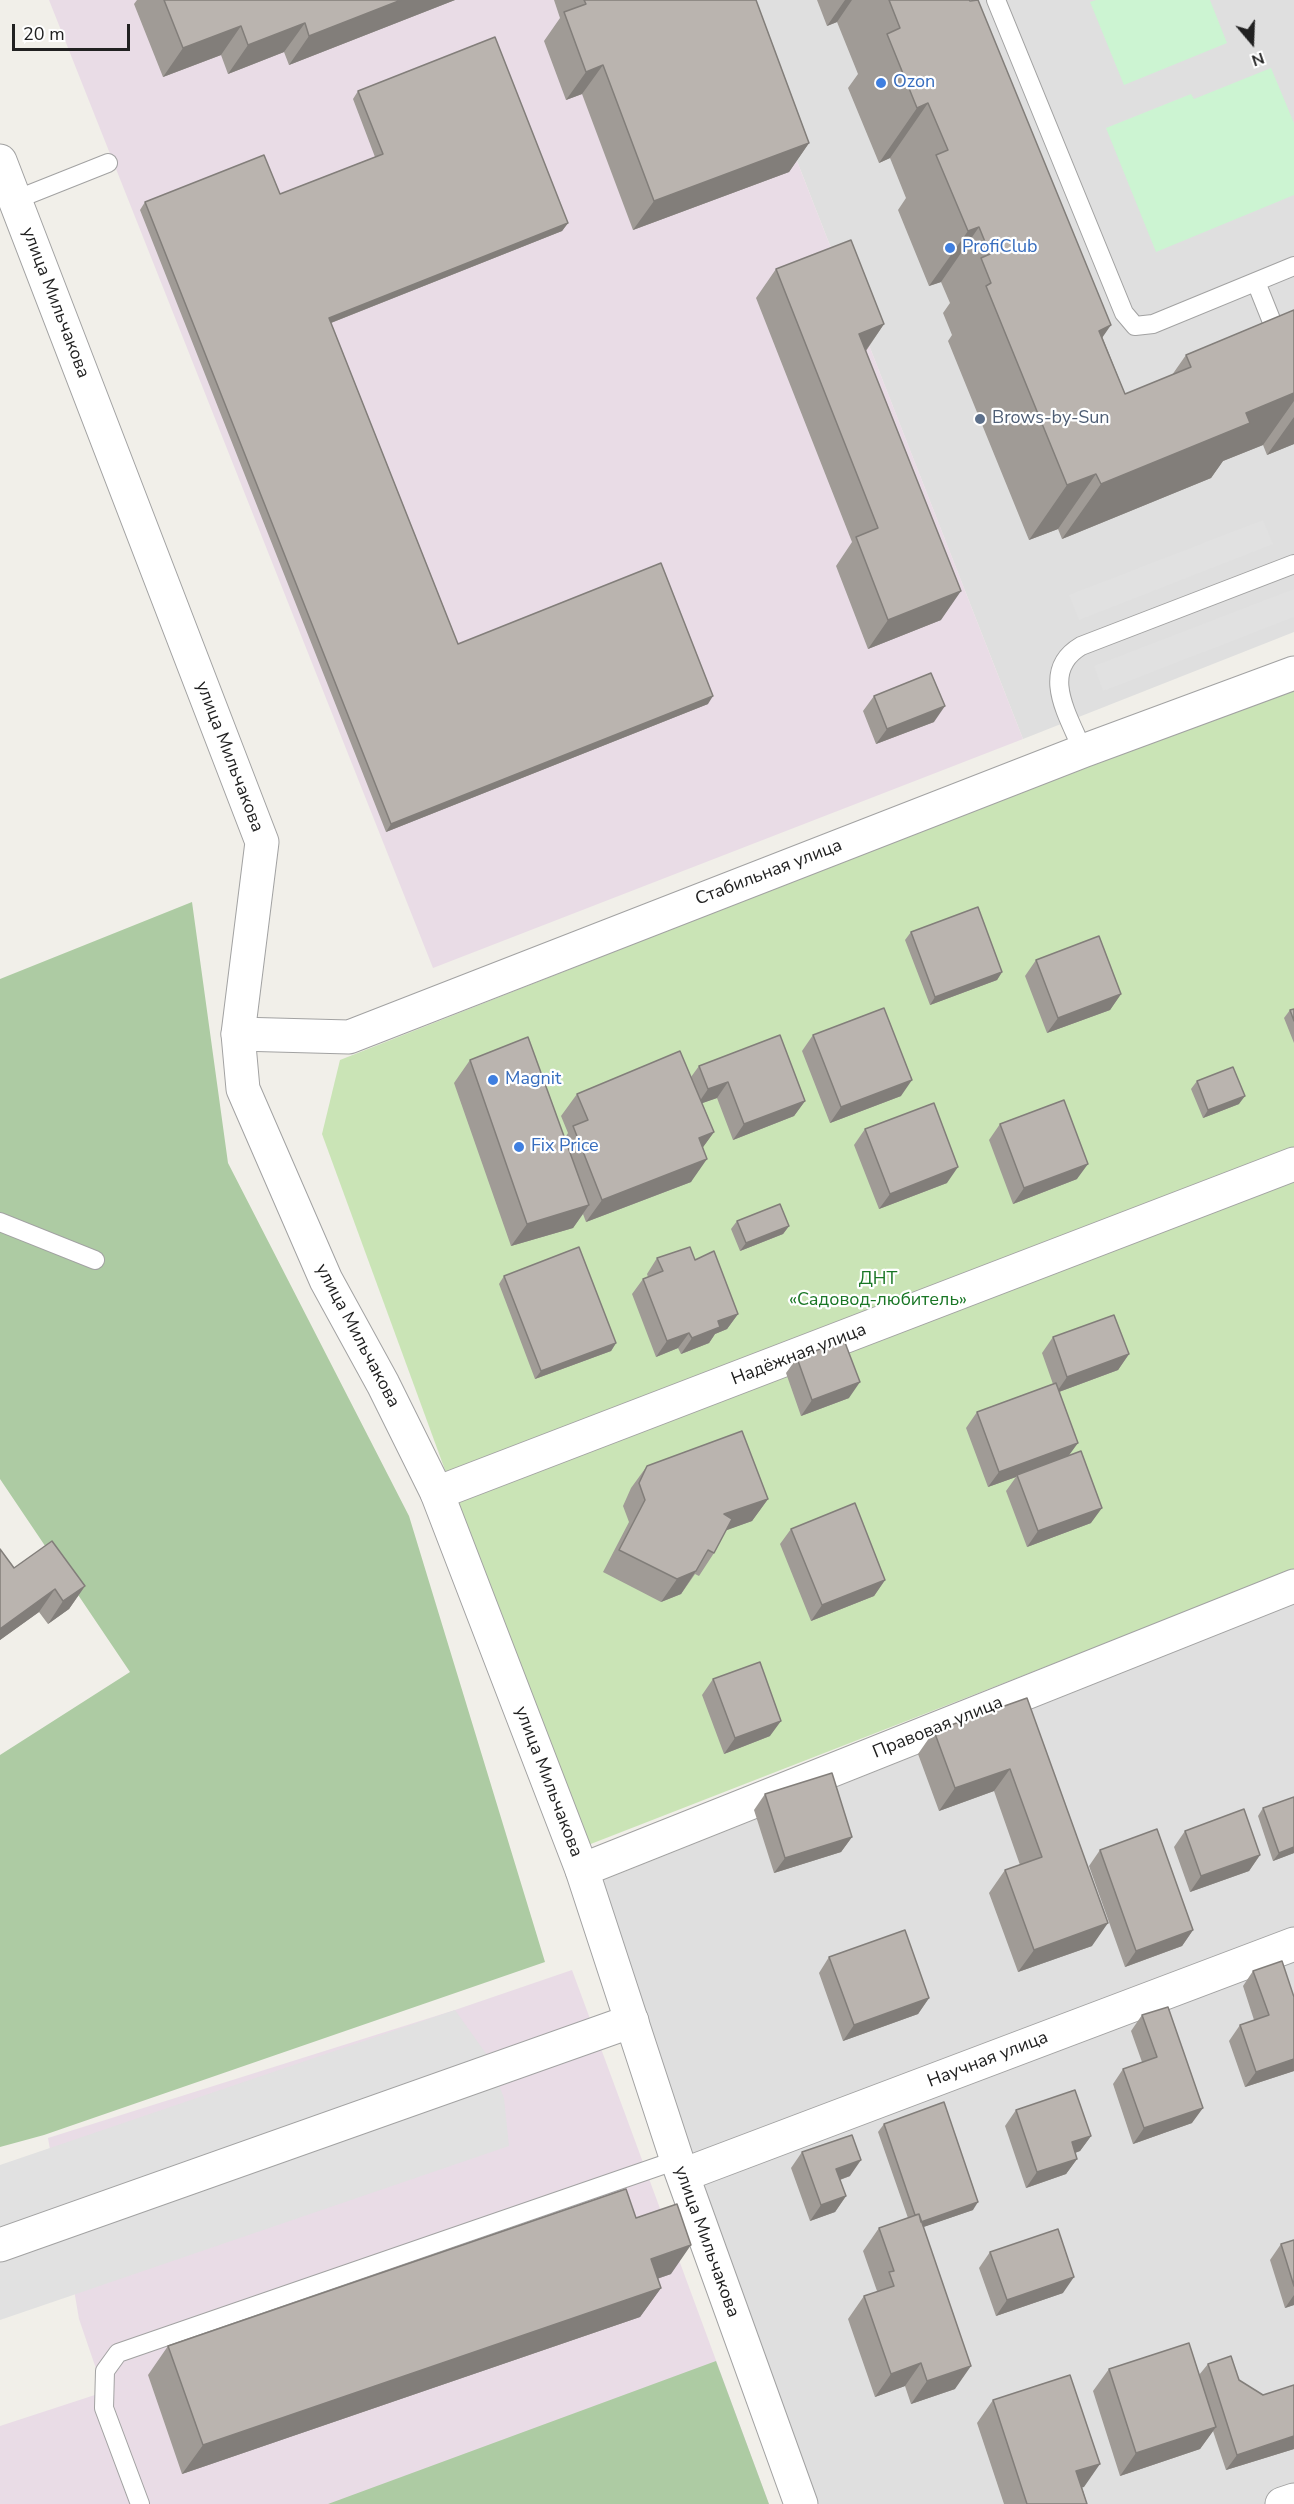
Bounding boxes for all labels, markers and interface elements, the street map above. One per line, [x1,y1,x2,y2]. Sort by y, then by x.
scale bar [15,12,134,50]
north arrow [1222,12,1282,72]
text: 20 m [23,22,65,46]
text: N [1249,47,1267,71]
place label: Ozon [893,72,935,94]
marker: Ozon [874,76,888,90]
street label: улица Мильчакова [16,225,94,381]
place label: ProfiClub [962,237,1038,259]
marker: ProfiClub [943,241,957,255]
place label: Brows-by-Sun [992,408,1110,430]
marker: Brows-by-Sun [973,412,987,426]
street label: улица Мильчакова [190,679,268,835]
street label: Стабильная улица [693,835,845,911]
place label: Magnit [505,1069,561,1091]
marker: Magnit [486,1073,500,1087]
place label: Fix Price [531,1136,599,1158]
marker: Fix Price [512,1140,526,1154]
street label: улица Мильчакова [310,1260,404,1412]
park label: ДНТ «Садовод-любитель» [789,1269,967,1312]
street label: Надёжная улица [729,1319,869,1391]
street label: Правовая улица [870,1692,1006,1764]
street label: улица Мильчакова [509,1704,587,1860]
street label: Научная улица [925,2027,1051,2093]
street label: улица Мильчакова [669,2163,743,2321]

